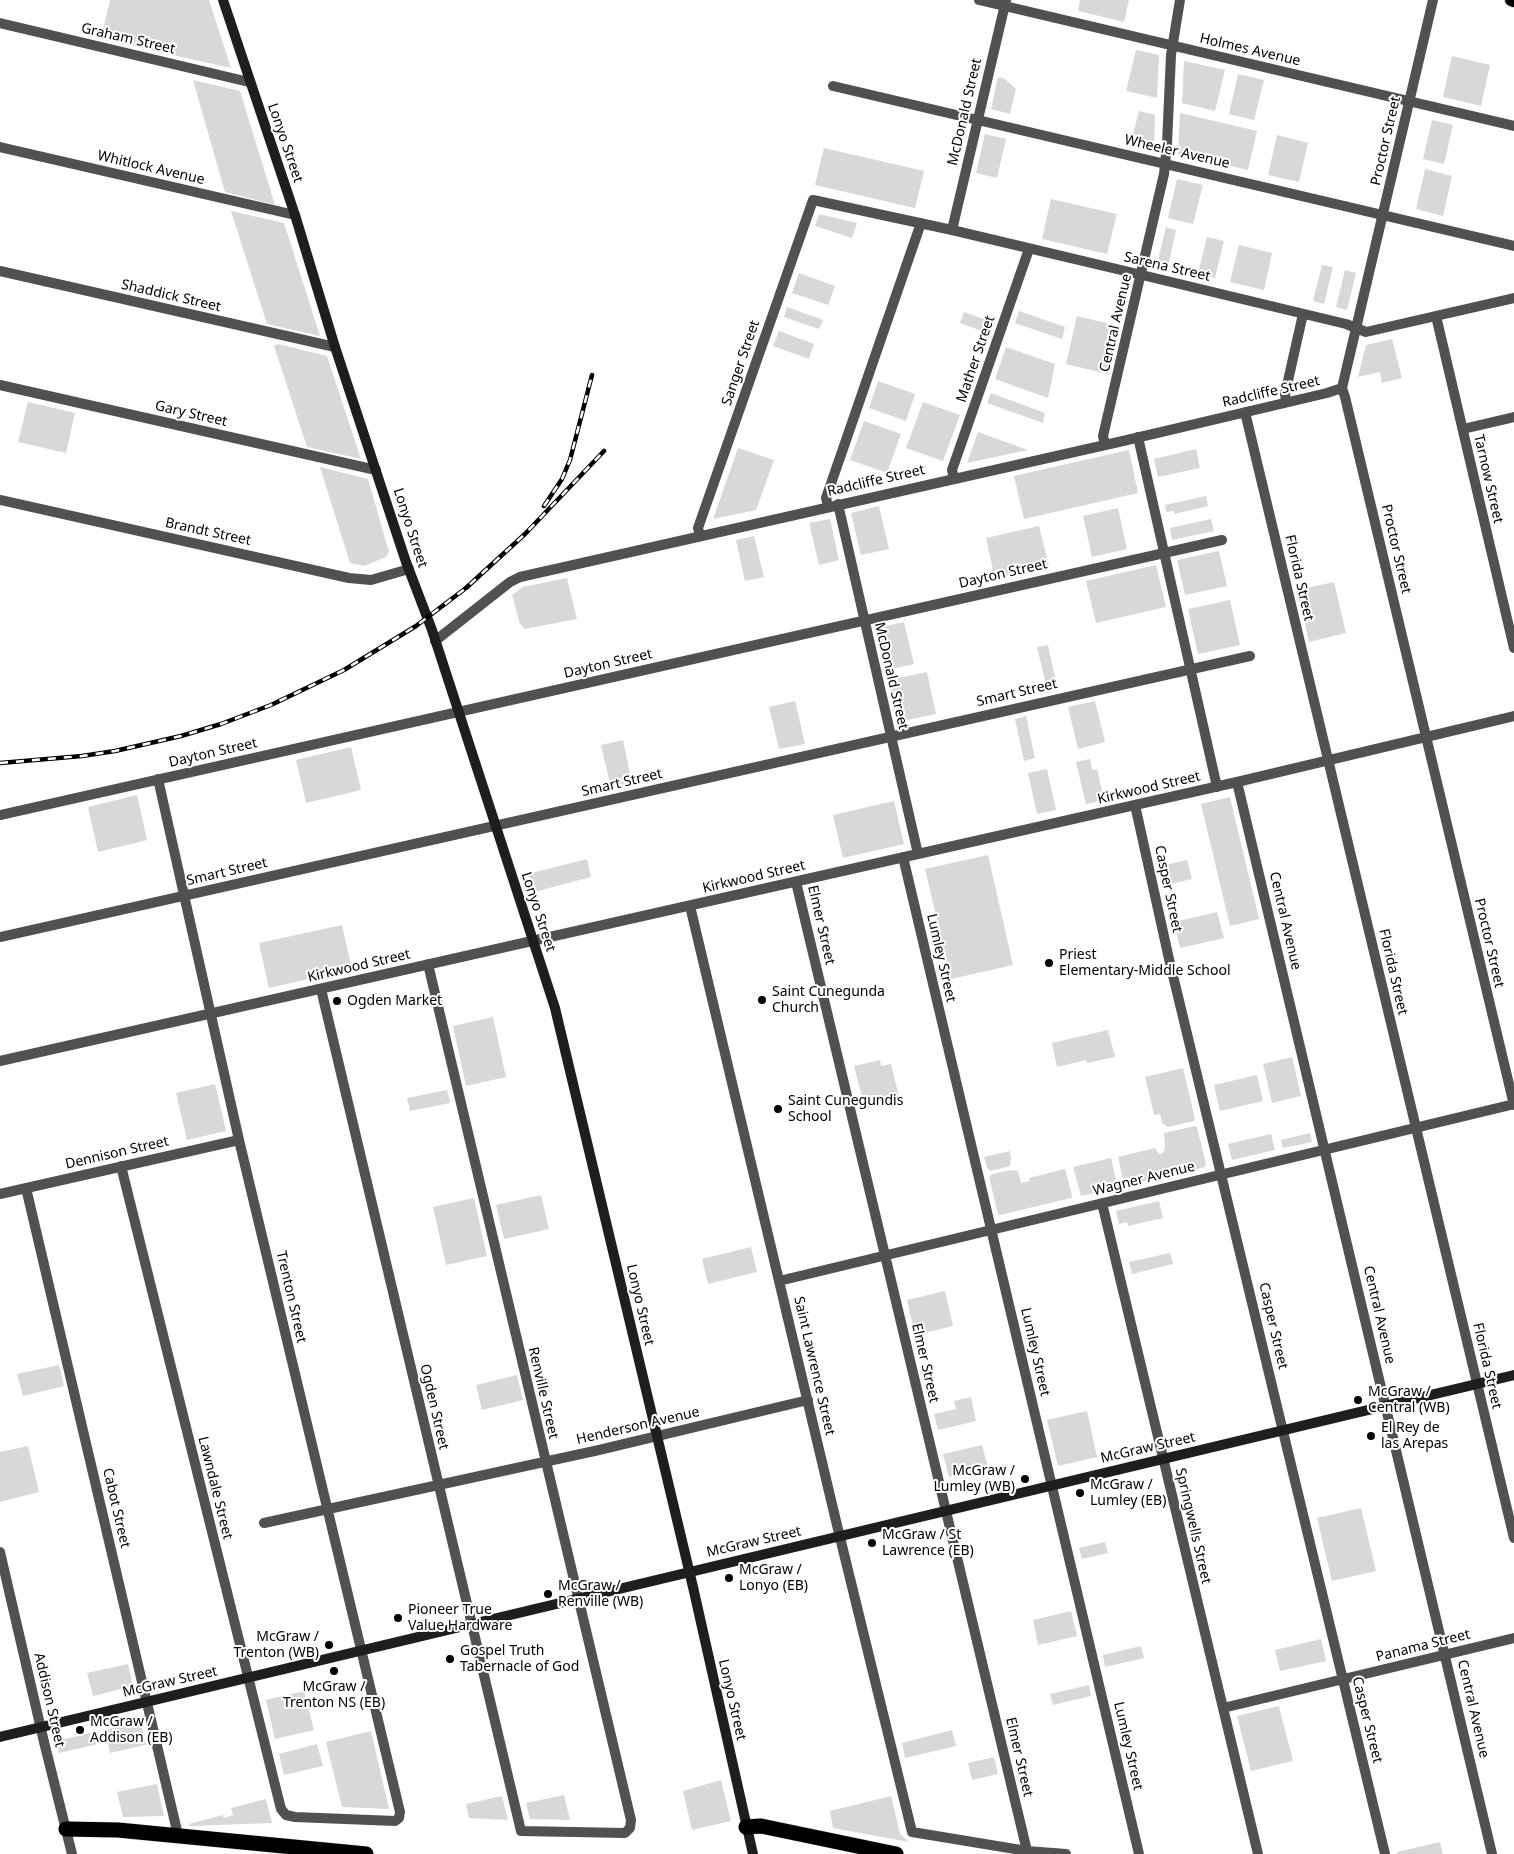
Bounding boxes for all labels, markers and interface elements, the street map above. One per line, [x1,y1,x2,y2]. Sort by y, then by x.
street label: Graham Street [79,20,177,58]
street label: Holmes Avenue [1198,30,1302,70]
street label: McDonald Street [944,57,986,167]
street label: Proctor Street [1368,95,1404,187]
street label: Lonyo Street [264,101,306,185]
street label: Wheeler Avenue [1123,132,1231,172]
street label: Whitlock Avenue [96,148,206,188]
street label: Sarena Street [1122,249,1212,285]
street label: Central Avenue [1097,272,1135,374]
street label: Shaddick Street [119,276,223,316]
street label: Mather Street [953,313,999,405]
street label: Sanger Street [719,318,763,408]
street label: Radcliffe Street [1221,373,1321,411]
street label: Gary Street [153,398,229,430]
street label: Tarnow Street [1470,433,1506,525]
street label: Radcliffe Street [826,462,926,500]
street label: Lonyo Street [389,486,431,570]
street label: Proctor Street [1378,503,1414,595]
street label: Brandt Street [163,515,253,549]
street label: Florida Street [1281,533,1317,623]
street label: Dayton Street [957,556,1049,592]
street label: McDonald Street [870,621,912,731]
street label: Dayton Street [562,646,654,682]
street label: Smart Street [975,676,1059,710]
street label: Dayton Street [167,735,259,771]
street label: Smart Street [580,766,664,800]
street label: Kirkwood Street [1096,768,1202,808]
street label: Casper Street [1151,844,1185,934]
street label: Smart Street [185,855,269,889]
street label: Kirkwood Street [701,857,807,897]
street label: Lonyo Street [517,870,559,954]
street label: Central Avenue [1266,870,1304,972]
street label: Elmer Street [804,884,838,966]
street label: Proctor Street [1471,897,1507,989]
street label: Lumley Street [923,912,959,1004]
street label: Florida Street [1375,927,1411,1017]
street label: Kirkwood Street [306,946,412,986]
place label: Priest Elementary‑Middle School [1059,947,1231,980]
marker: Priest Elementary‑Middle School [1043,957,1055,969]
place label: Saint Cunegunda Church [772,984,885,1016]
place label: Ogden Market [347,993,442,1009]
marker: Saint Cunegunda Church [756,994,768,1006]
marker: Ogden Market [331,995,343,1007]
place label: Saint Cunegundis School [788,1093,903,1126]
marker: Saint Cunegundis School [772,1103,784,1115]
street label: Dennison Street [64,1133,170,1173]
street label: Wagner Avenue [1091,1158,1197,1200]
street label: Trenton Street [272,1249,310,1345]
street label: Lonyo Street [623,1263,657,1347]
street label: Central Avenue [1360,1264,1398,1366]
street label: Casper Street [1255,1281,1291,1371]
street label: Saint Lawrence Street [790,1295,838,1437]
street label: Lumley Street [1017,1306,1053,1398]
street label: Florida Street [1469,1321,1505,1411]
street label: Elmer Street [908,1322,942,1404]
street label: Renville Street [524,1345,562,1441]
street label: Ogden Street [416,1363,452,1451]
place label: McGraw / Central (WB) [1368,1384,1450,1416]
marker: McGraw / Central (WB) [1352,1394,1364,1406]
street label: Henderson Avenue [575,1404,701,1448]
place label: El Rey de las Arepas [1381,1420,1448,1452]
street label: McGraw Street [1099,1429,1197,1467]
marker: El Rey de las Arepas [1365,1430,1377,1442]
street label: Lawndale Street [194,1435,236,1541]
place label: McGraw / Lumley (WB) [933,1463,1015,1495]
street label: Cabot Street [99,1466,133,1550]
street label: Springwells Street [1171,1466,1215,1586]
marker: McGraw / Lumley (WB) [1019,1473,1031,1485]
place label: McGraw / Lumley (EB) [1090,1477,1166,1510]
marker: McGraw / Lumley (EB) [1074,1487,1086,1499]
street label: McGraw Street [705,1523,803,1561]
place label: McGraw / St Lawrence (EB) [882,1527,974,1560]
marker: McGraw / St Lawrence (EB) [866,1537,878,1549]
place label: McGraw / Lonyo (EB) [739,1562,808,1594]
marker: McGraw / Lonyo (EB) [723,1572,735,1584]
place label: McGraw / Renville (WB) [558,1578,643,1610]
marker: McGraw / Renville (WB) [542,1588,554,1600]
place label: Pioneer True Value Hardware [408,1602,512,1634]
marker: Pioneer True Value Hardware [392,1612,404,1624]
street label: Panama Street [1374,1626,1472,1666]
place label: McGraw / Trenton (WB) [234,1629,319,1661]
marker: McGraw / Trenton (WB) [323,1639,335,1651]
place label: Gospel Truth Tabernacle of God [460,1643,579,1675]
street label: Addison Street [30,1651,68,1749]
marker: Gospel Truth Tabernacle of God [444,1653,456,1665]
street label: Lonyo Street [715,1658,749,1742]
street label: Central Avenue [1454,1658,1492,1760]
street label: McGraw Street [121,1663,219,1701]
marker: McGraw / Trenton NS (EB) [328,1665,340,1677]
street label: Casper Street [1348,1675,1386,1765]
place label: McGraw / Trenton NS (EB) [283,1679,385,1711]
street label: Lumley Street [1110,1700,1146,1792]
place label: McGraw / Addison (EB) [90,1714,173,1746]
street label: Elmer Street [1002,1716,1036,1798]
marker: McGraw / Addison (EB) [74,1724,86,1736]

